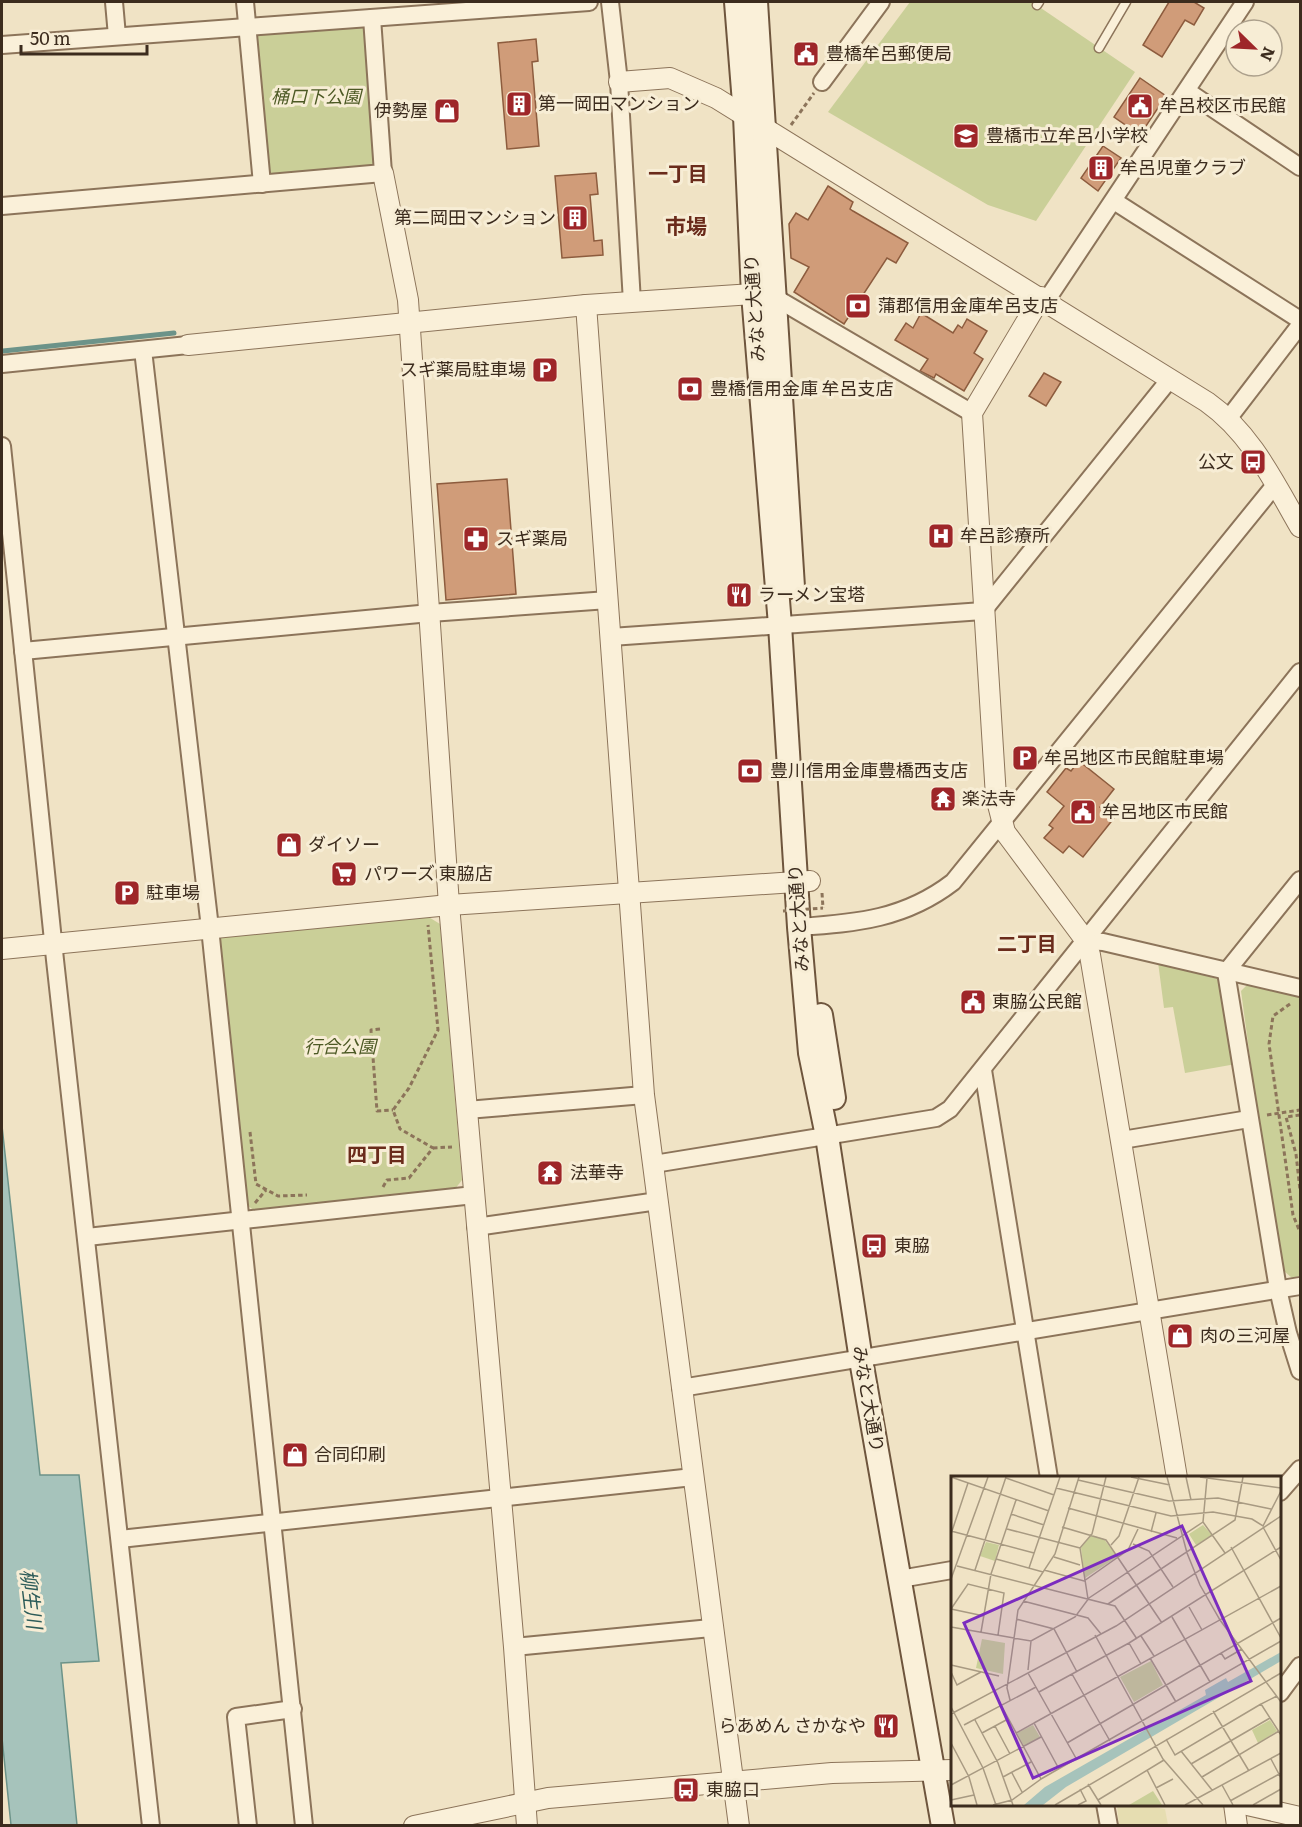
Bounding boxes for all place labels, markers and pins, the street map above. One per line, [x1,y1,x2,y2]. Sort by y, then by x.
public building icon: 豊橋牟呂郵便局 [791,39,821,69]
place label: 豊橋牟呂郵便局 [826,39,952,66]
building icon: 第一岡田マンション [504,89,534,119]
place label: 第一岡田マンション [538,89,700,116]
public building icon: 牟呂校区市民館 [1125,91,1155,121]
place label: 牟呂校区市民館 [1160,91,1286,118]
place label: 伊勢屋 [374,96,428,123]
shop icon: 伊勢屋 [432,96,462,126]
school or university icon: 豊橋市立牟呂小学校 [951,121,981,151]
place label: 豊橋市立牟呂小学校 [986,121,1148,148]
building icon: 牟呂児童クラブ [1086,153,1116,183]
place label: 牟呂児童クラブ [1120,153,1246,180]
place label: 第二岡田マンション [394,203,556,230]
building icon: 第二岡田マンション [560,203,590,233]
bank icon: 蒲郡信用金庫牟呂支店 [843,291,873,321]
place label: 蒲郡信用金庫牟呂支店 [878,291,1058,318]
place label: スギ薬局駐車場 [400,355,526,382]
parking icon: スギ薬局駐車場 [530,355,560,385]
bank icon: 豊橋信用金庫 牟呂支店 [675,374,705,404]
place label: 豊橋信用金庫 牟呂支店 [710,374,894,401]
place label: 公文 [1198,447,1234,474]
bus stop icon: 公文 [1238,447,1268,477]
hospital icon: 牟呂診療所 [926,521,956,551]
place label: 牟呂診療所 [960,521,1050,548]
pharmacy icon: スギ薬局 [461,524,491,554]
place label: スギ薬局 [496,524,568,551]
restaurant icon: ラーメン宝塔 [724,580,754,610]
place label: ラーメン宝塔 [758,580,865,607]
parking icon: 牟呂地区市民館駐車場 [1010,743,1040,773]
place label: 牟呂地区市民館駐車場 [1044,743,1224,770]
bank icon: 豊川信用金庫豊橋西支店 [735,756,765,786]
place label: 豊川信用金庫豊橋西支店 [770,756,968,783]
temple icon: 楽法寺 [928,784,958,814]
place label: 楽法寺 [962,784,1016,811]
public building icon: 牟呂地区市民館 [1068,797,1098,827]
place label: 牟呂地区市民館 [1102,797,1228,824]
shop icon: ダイソー [274,830,304,860]
place label: ダイソー [308,830,380,857]
supermarket icon: パワーズ 東脇店 [329,859,359,889]
place label: パワーズ 東脇店 [364,859,493,886]
parking icon: 駐車場 [112,878,142,908]
place label: 駐車場 [146,878,200,905]
public building icon: 東脇公民館 [958,987,988,1017]
place label: 東脇公民館 [992,987,1082,1014]
temple icon: 法華寺 [535,1158,565,1188]
place label: 法華寺 [570,1158,624,1185]
bus stop icon: 東脇 [859,1231,889,1261]
place label: 東脇 [894,1231,930,1258]
shop icon: 肉の三河屋 [1165,1321,1195,1351]
place label: 肉の三河屋 [1200,1321,1290,1348]
shop icon: 合同印刷 [280,1440,310,1470]
place label: 合同印刷 [314,1440,386,1467]
place label: らあめん さかなや [718,1711,866,1738]
restaurant icon: らあめん さかなや [871,1711,901,1741]
bus stop icon: 東脇口 [671,1775,701,1805]
place label: 東脇口 [706,1775,760,1802]

